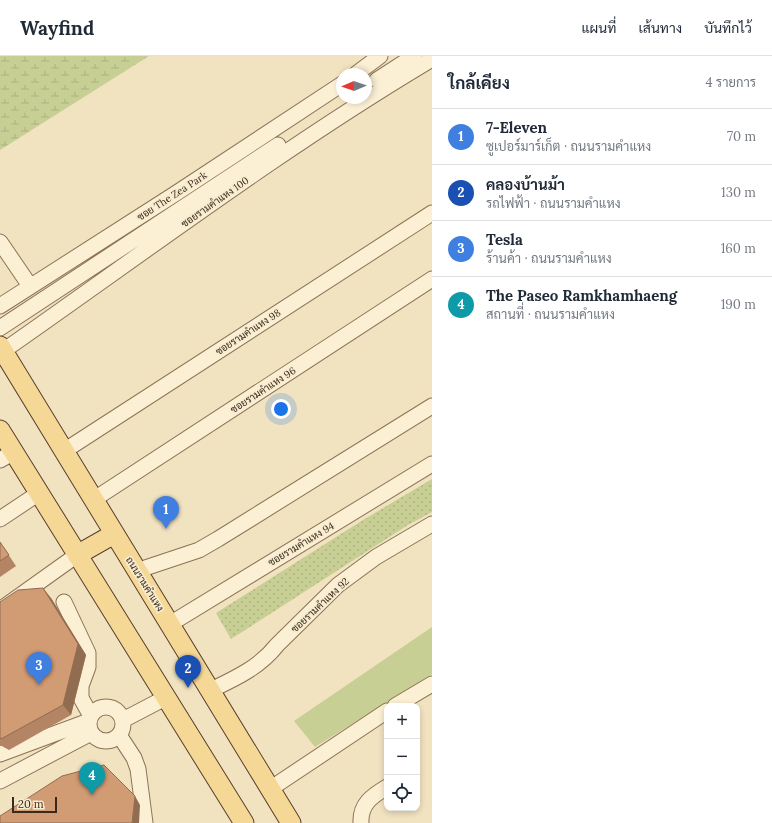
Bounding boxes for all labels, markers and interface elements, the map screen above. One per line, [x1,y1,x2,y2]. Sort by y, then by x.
text: Wayfind [20,16,94,40]
text: แผนที่ [581,19,616,37]
text: เส้นทาง [638,19,682,37]
text: บันทึกไว้ [704,19,752,37]
north arrow [336,68,372,104]
text: ใกล้เคียง [448,72,510,94]
text: 4 รายการ [705,74,756,91]
text: 7-Eleven [486,118,547,137]
text: 1 [458,128,464,145]
text: 70 m [727,128,756,145]
text: ซูเปอร์มาร์เก็ต · ถนนรามคำแหง [486,138,651,155]
street label: ซอย The Zea Park [135,168,210,223]
street label: ซอยรามคำแหง 100 [179,174,251,230]
text: คลองบ้านม้า [486,175,565,194]
text: 2 [458,184,464,201]
text: 130 m [721,184,756,201]
text: รถไฟฟ้า · ถนนรามคำแหง [486,195,621,212]
text: Tesla [486,230,523,249]
text: 3 [457,240,465,257]
text: 160 m [721,240,756,257]
text: ร้านค้า · ถนนรามคำแหง [486,250,612,267]
text: The Paseo Ramkhamhaeng [486,286,677,305]
text: 4 [457,296,465,313]
text: 190 m [721,296,756,313]
street label: ซอยรามคําแหง 98 [213,306,283,358]
text: สถานที่ · ถนนรามคำแหง [486,306,615,323]
street label: ซอยรามคําแหง 96 [228,364,298,416]
your location [271,399,291,419]
pin: 1 [153,496,179,529]
street label: ซอยรามคําแหง 94 [266,519,337,569]
street label: ถนนรามคำแหง [123,554,167,614]
street label: ซอยรามคําแหง 92 [288,575,352,635]
pin: 3 [26,652,52,685]
pin: 2 [175,655,201,688]
map controls [384,703,420,811]
button: + [384,703,420,739]
button: − [384,739,420,775]
pin: 4 [79,762,105,795]
button: locate [384,775,420,811]
scale bar [12,795,57,814]
text: 20 m [18,797,43,811]

